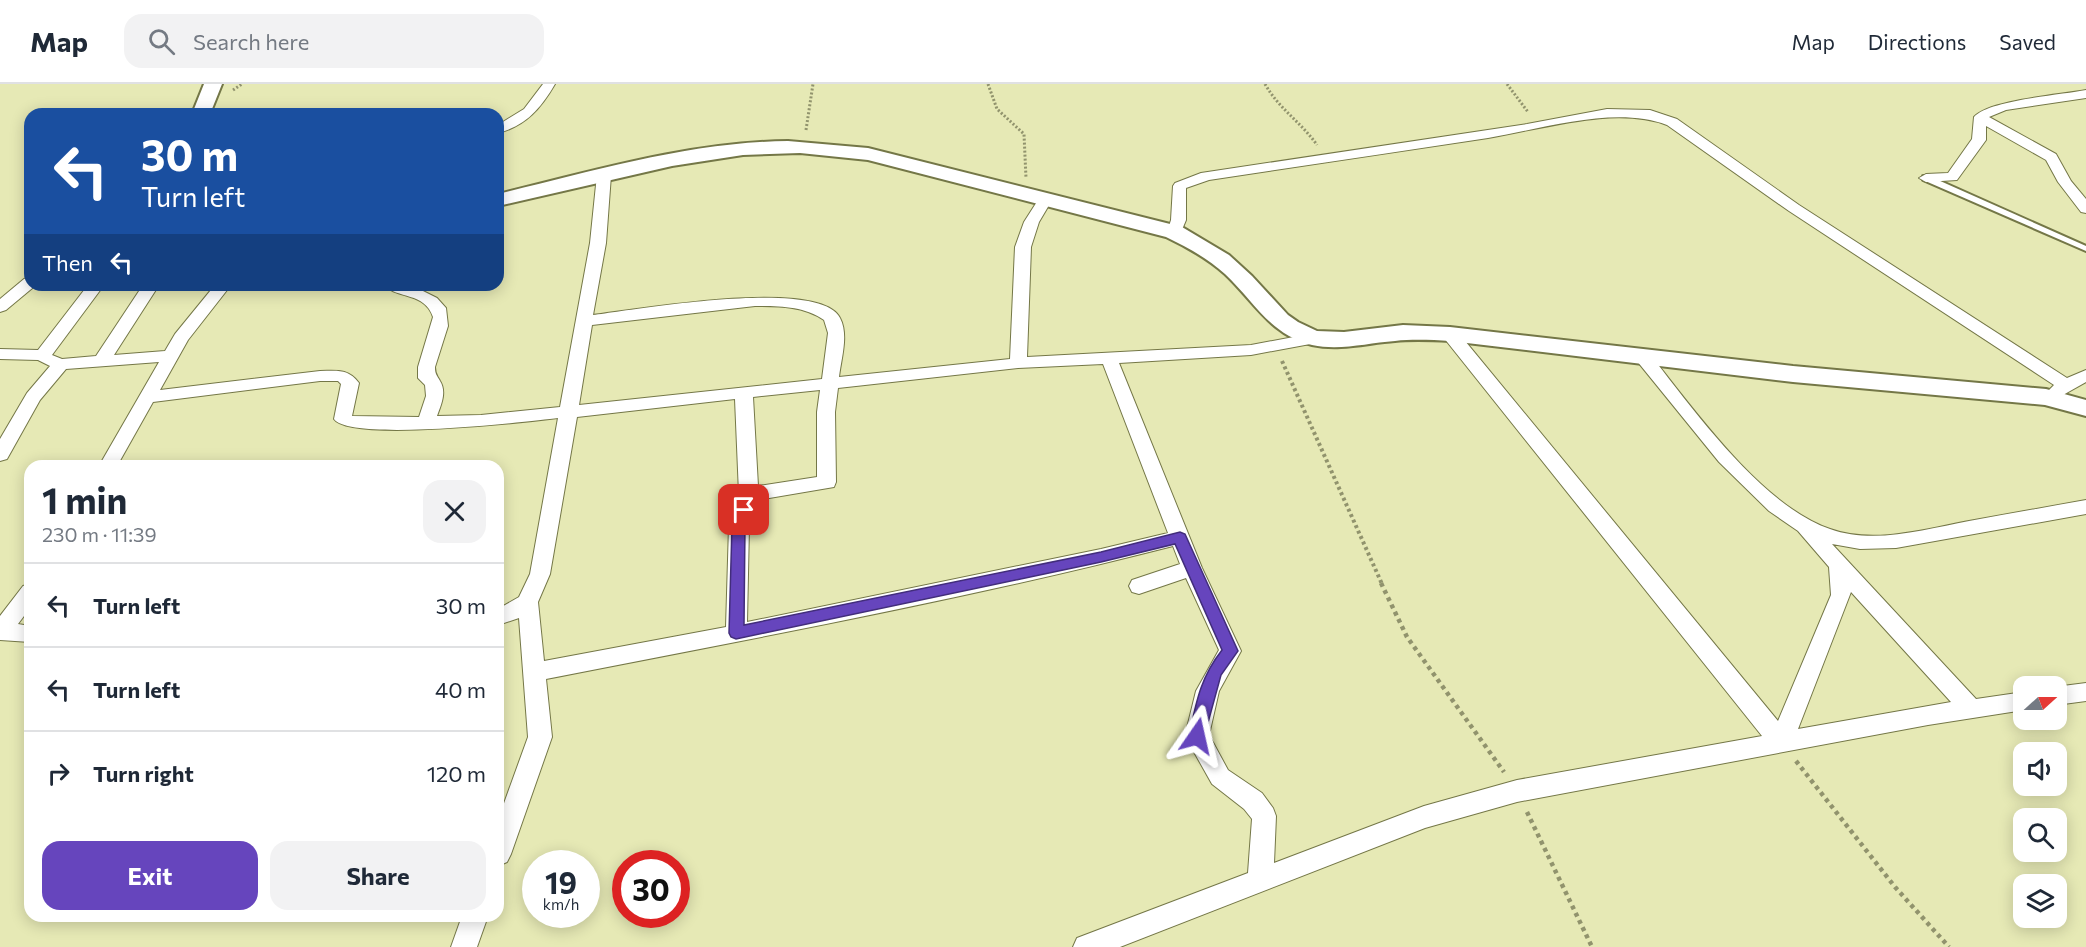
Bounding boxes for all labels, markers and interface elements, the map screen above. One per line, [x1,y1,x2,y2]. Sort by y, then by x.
search box [124,14,544,68]
text: Map [30,24,88,58]
icon: search [145,25,178,58]
text: Search here [193,28,309,55]
text: Map [1792,29,1835,54]
text: Directions [1868,29,1966,54]
text: Saved [1999,29,2056,54]
text: 30 m [141,128,238,180]
icon: left [42,132,120,210]
text: Turn left [141,180,245,213]
icon: left [105,246,138,279]
text: Then [42,249,93,276]
text: 1 min [42,477,127,521]
button: close [423,480,486,543]
pin [718,484,769,535]
icon: arrive [727,493,760,526]
text: 230 m · 11:39 [42,522,157,546]
icon: left [42,589,75,622]
text: Turn left [93,592,180,619]
text: 30 m [436,592,486,619]
icon: left [42,673,75,706]
text: Turn left [93,676,180,703]
text: 40 m [435,676,486,703]
north arrow [2013,676,2067,730]
map controls [2013,676,2067,928]
position arrow [1165,704,1229,768]
button: sound [2013,742,2067,796]
icon: right [42,757,75,790]
text: Turn right [93,760,194,787]
text: 120 m [427,760,486,787]
button: search [2013,808,2067,862]
button: Exit [42,841,258,910]
button: Share [270,841,486,910]
speed limit sign: 30 [612,850,690,928]
text: 19 [545,863,577,900]
button: layers [2013,874,2067,928]
text: km/h [543,895,579,913]

